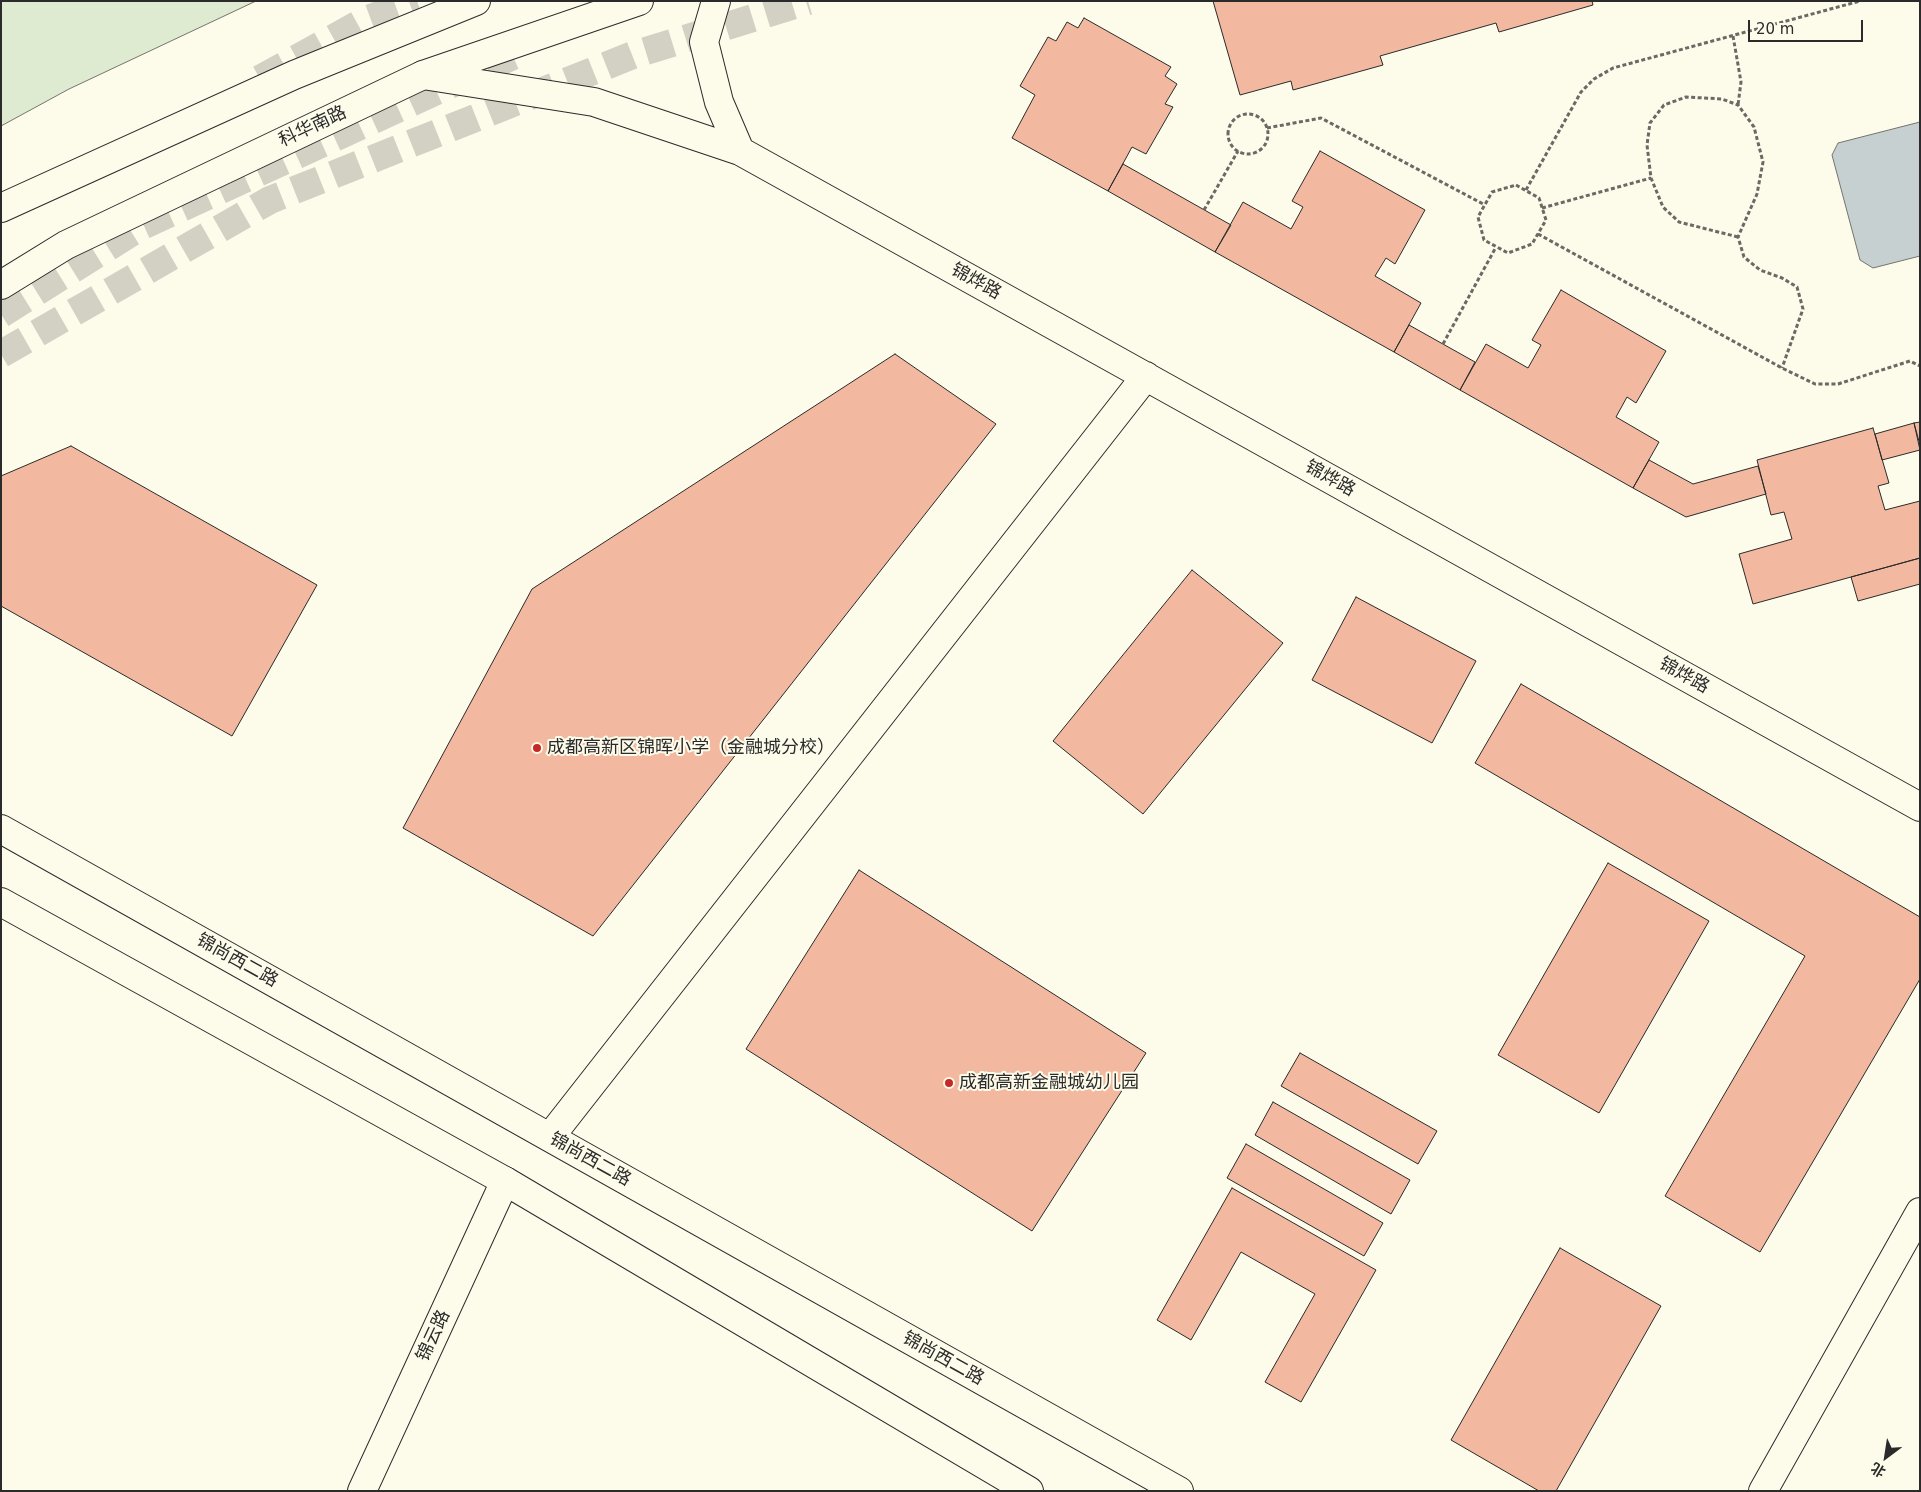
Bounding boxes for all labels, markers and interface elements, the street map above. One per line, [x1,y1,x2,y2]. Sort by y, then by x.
scale bar [1751,10,1866,42]
text: 20 m [1756,20,1794,38]
street label: 科华南路 [276,102,350,152]
street label: 锦烨路 [947,259,1005,305]
street label: 锦烨路 [1301,456,1359,502]
street label: 锦烨路 [1655,653,1713,699]
place label: 成都高新区锦晖小学（金融城分校） [547,737,835,759]
marker: 成都高新区锦晖小学（金融城分校） [531,742,543,754]
street label: 锦尚西二路 [192,930,282,992]
place label: 成都高新金融城幼儿园 [959,1072,1139,1094]
marker: 成都高新金融城幼儿园 [943,1077,955,1089]
street label: 锦尚西二路 [545,1129,635,1191]
street label: 锦云路 [413,1307,455,1365]
street label: 锦尚西二路 [898,1328,988,1390]
north arrow [1861,1432,1911,1482]
text: 北 [1868,1459,1888,1480]

